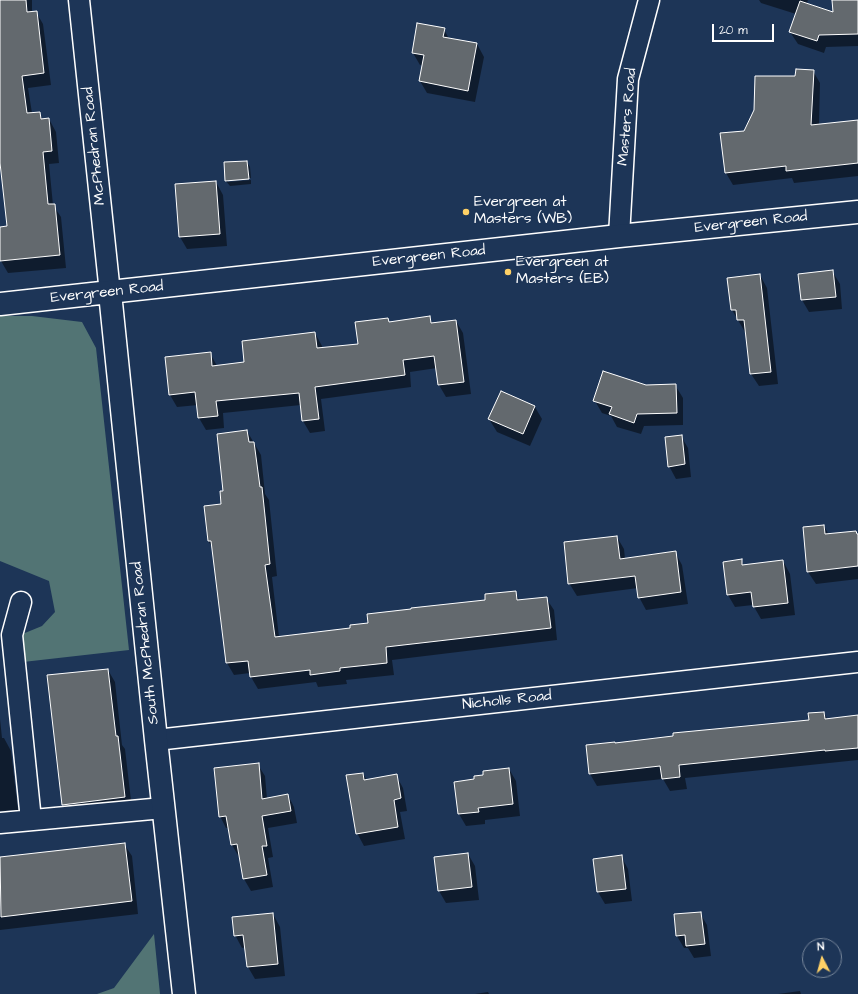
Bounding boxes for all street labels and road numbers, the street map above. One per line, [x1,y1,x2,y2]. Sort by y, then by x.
street label: Masters Road [615,67,641,167]
street label: McPhedran Road [80,86,110,206]
street label: Evergreen Road [694,208,808,238]
street label: Evergreen Road [372,242,486,272]
street label: Evergreen Road [50,278,164,308]
street label: South McPhedran Road [128,561,164,725]
street label: Nicholls Road [461,687,553,715]

